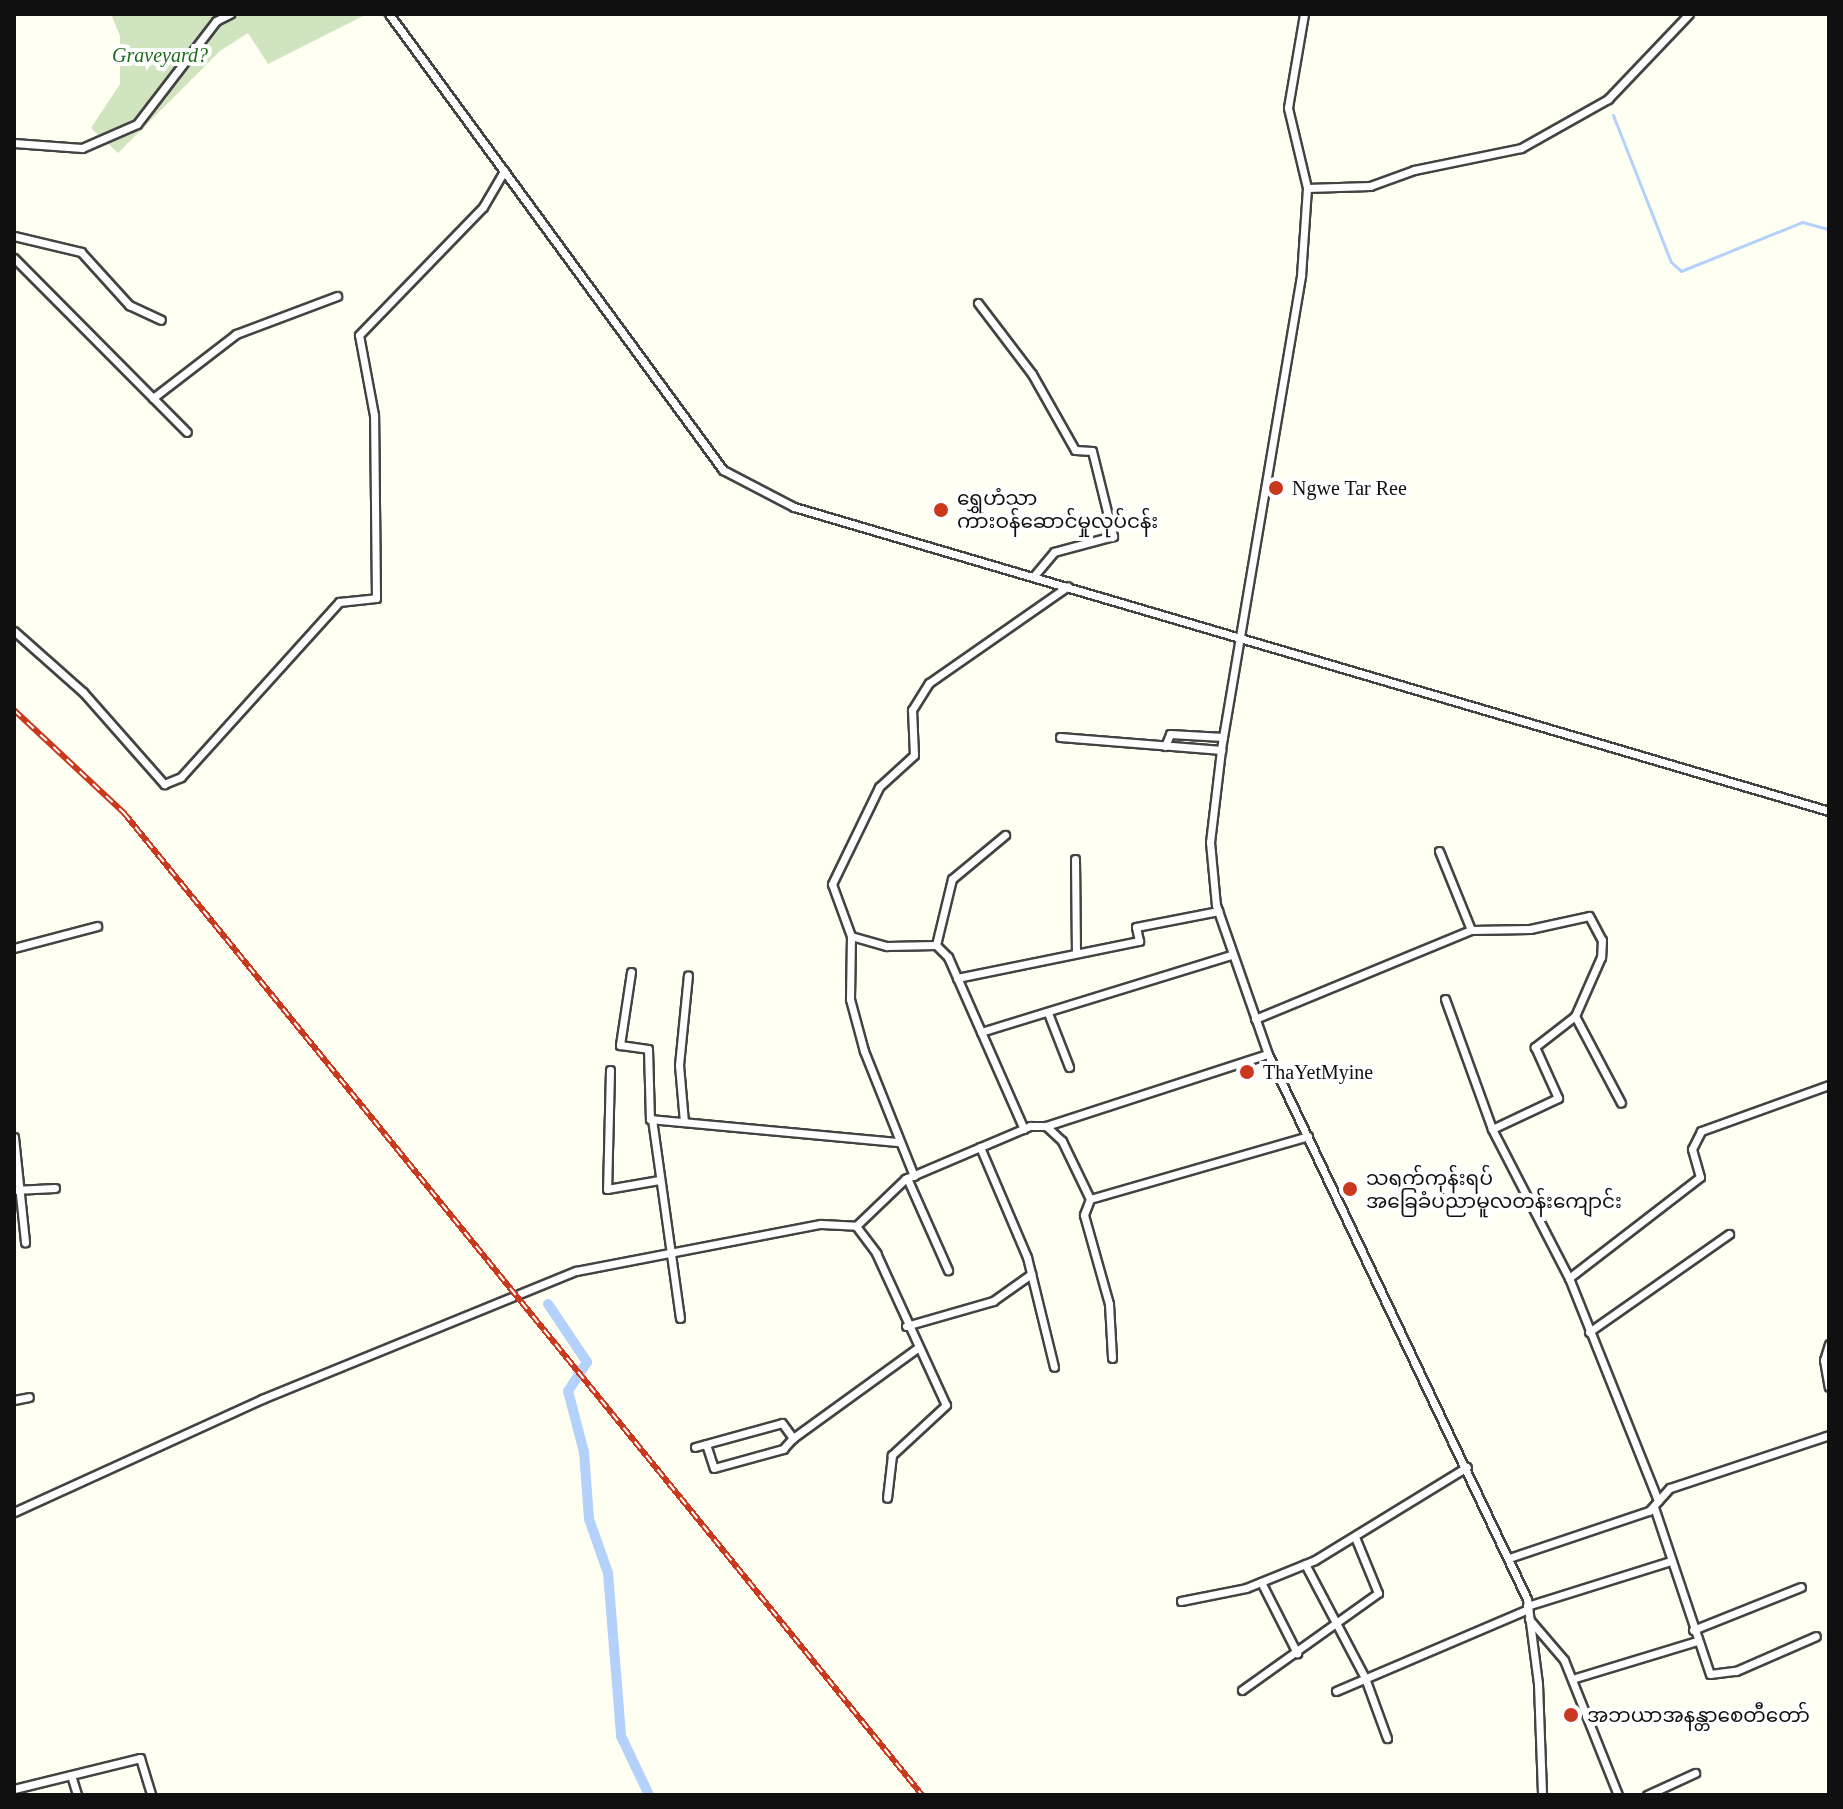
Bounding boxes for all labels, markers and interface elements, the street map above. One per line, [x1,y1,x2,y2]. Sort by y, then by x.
park label: Graveyard? [112,43,208,67]
place label: Ngwe Tar Ree [1292,476,1407,500]
marker: Ngwe Tar Ree [1267,479,1285,497]
place label: ရွှေဟံသာ ကားဝန်ဆောင်မှုလုပ်ငန်း [957,486,1158,533]
marker: ရွှေဟံသာ ကားဝန်ဆောင်မှုလုပ်ငန်း [932,501,950,519]
place label: ThaYetMyine [1263,1060,1373,1084]
marker: ThaYetMyine [1238,1063,1256,1081]
place label: သရက်ကုန်းရပ် အခြေခံပညာမူလတန်းကျောင်း [1366,1166,1622,1213]
marker: သရက်ကုန်းရပ် အခြေခံပညာမူလတန်းကျောင်း [1341,1180,1359,1198]
place label: အဘယာအနန္တာစေတီတော် [1587,1703,1810,1727]
marker: အဘယာအနန္တာစေတီတော် [1562,1706,1580,1724]

